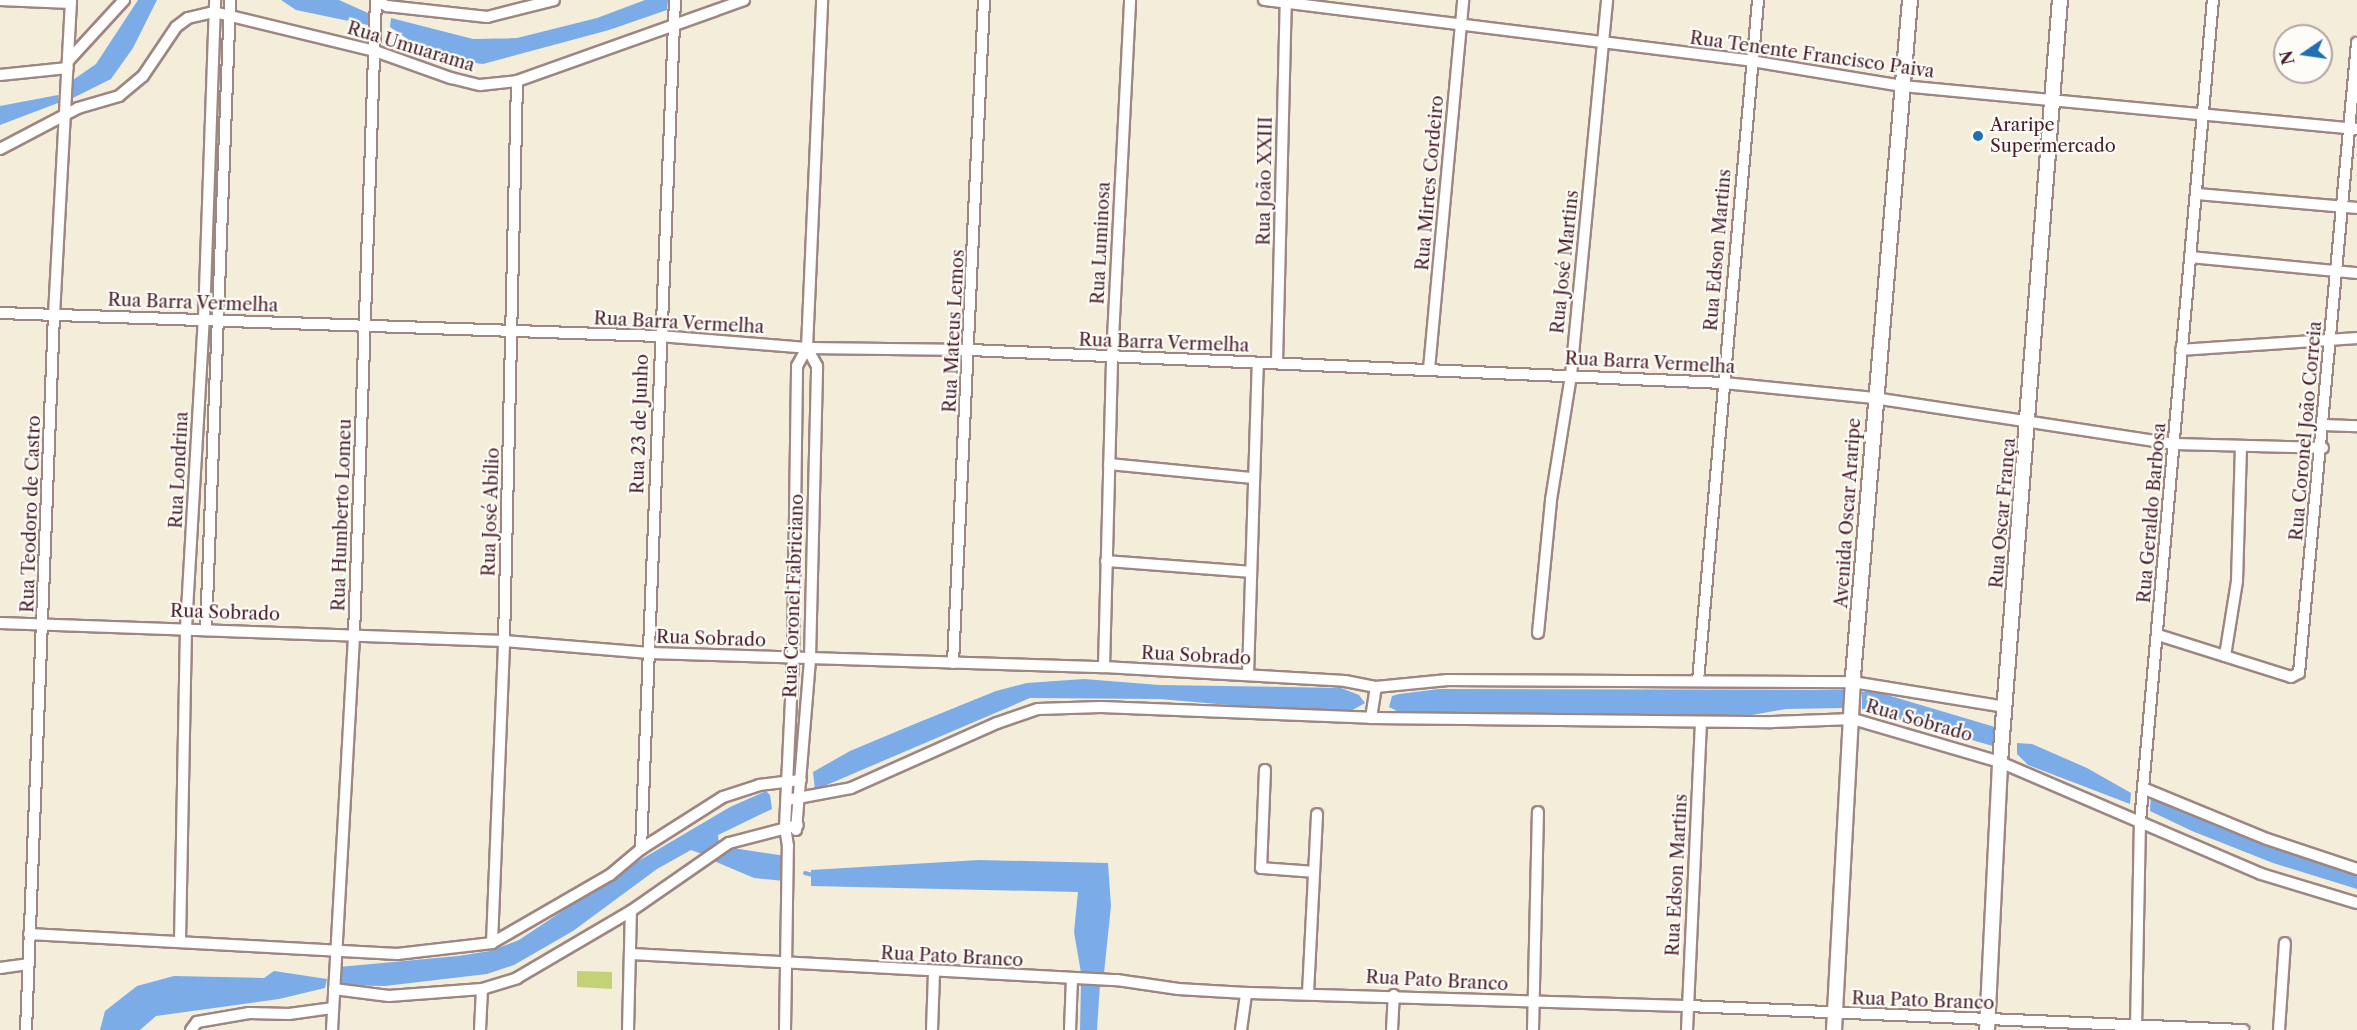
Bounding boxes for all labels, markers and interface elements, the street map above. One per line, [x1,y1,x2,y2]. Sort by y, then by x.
street label: Rua Umuarama [344,17,478,77]
north arrow [2273,24,2333,84]
street label: Rua Tenente Francisco Paiva [1688,27,1936,83]
text: N [2276,49,2299,67]
street label: Rua Mirtes Cordeiro [1412,94,1448,272]
place label: Araripe Supermercado [1990,115,2116,158]
street label: Rua João XXIII [1253,116,1277,246]
marker: Araripe Supermercado [1971,129,1985,143]
street label: Rua Edson Martins [1700,168,1736,332]
street label: Rua Luminosa [1087,181,1115,305]
street label: Rua José Martins [1547,189,1583,335]
street label: Rua Mateus Lemos [939,249,969,413]
street label: Rua Barra Vermelha [107,289,279,317]
street label: Rua Barra Vermelha [593,308,765,338]
street label: Rua Coronel João Correia [2286,320,2326,542]
street label: Rua Barra Vermelha [1078,329,1250,357]
street label: Rua Barra Vermelha [1564,348,1736,378]
street label: Rua 23 de Junho [627,354,653,494]
street label: Rua Londrina [165,411,193,529]
street label: Rua Teodoro de Castro [17,415,45,613]
street label: Avenida Oscar Araripe [1831,416,1865,610]
street label: Rua Humberto Lomeu [328,418,356,612]
street label: Rua Geraldo Barbosa [2133,422,2171,604]
street label: Rua Oscar França [1986,437,2020,589]
street label: Rua José Abílio [478,447,504,577]
street label: Rua Coronel Fabriciano [780,493,808,699]
street label: Rua Sobrado [170,600,280,626]
street label: Rua Sobrado [656,626,766,652]
street label: Rua Sobrado [1140,642,1252,670]
street label: Rua Sobrado [1863,695,1975,747]
street label: Rua Edson Martins [1662,793,1692,957]
street label: Rua Pato Branco [880,942,1024,972]
street label: Rua Pato Branco [1365,966,1509,996]
street label: Rua Pato Branco [1851,988,1995,1014]

